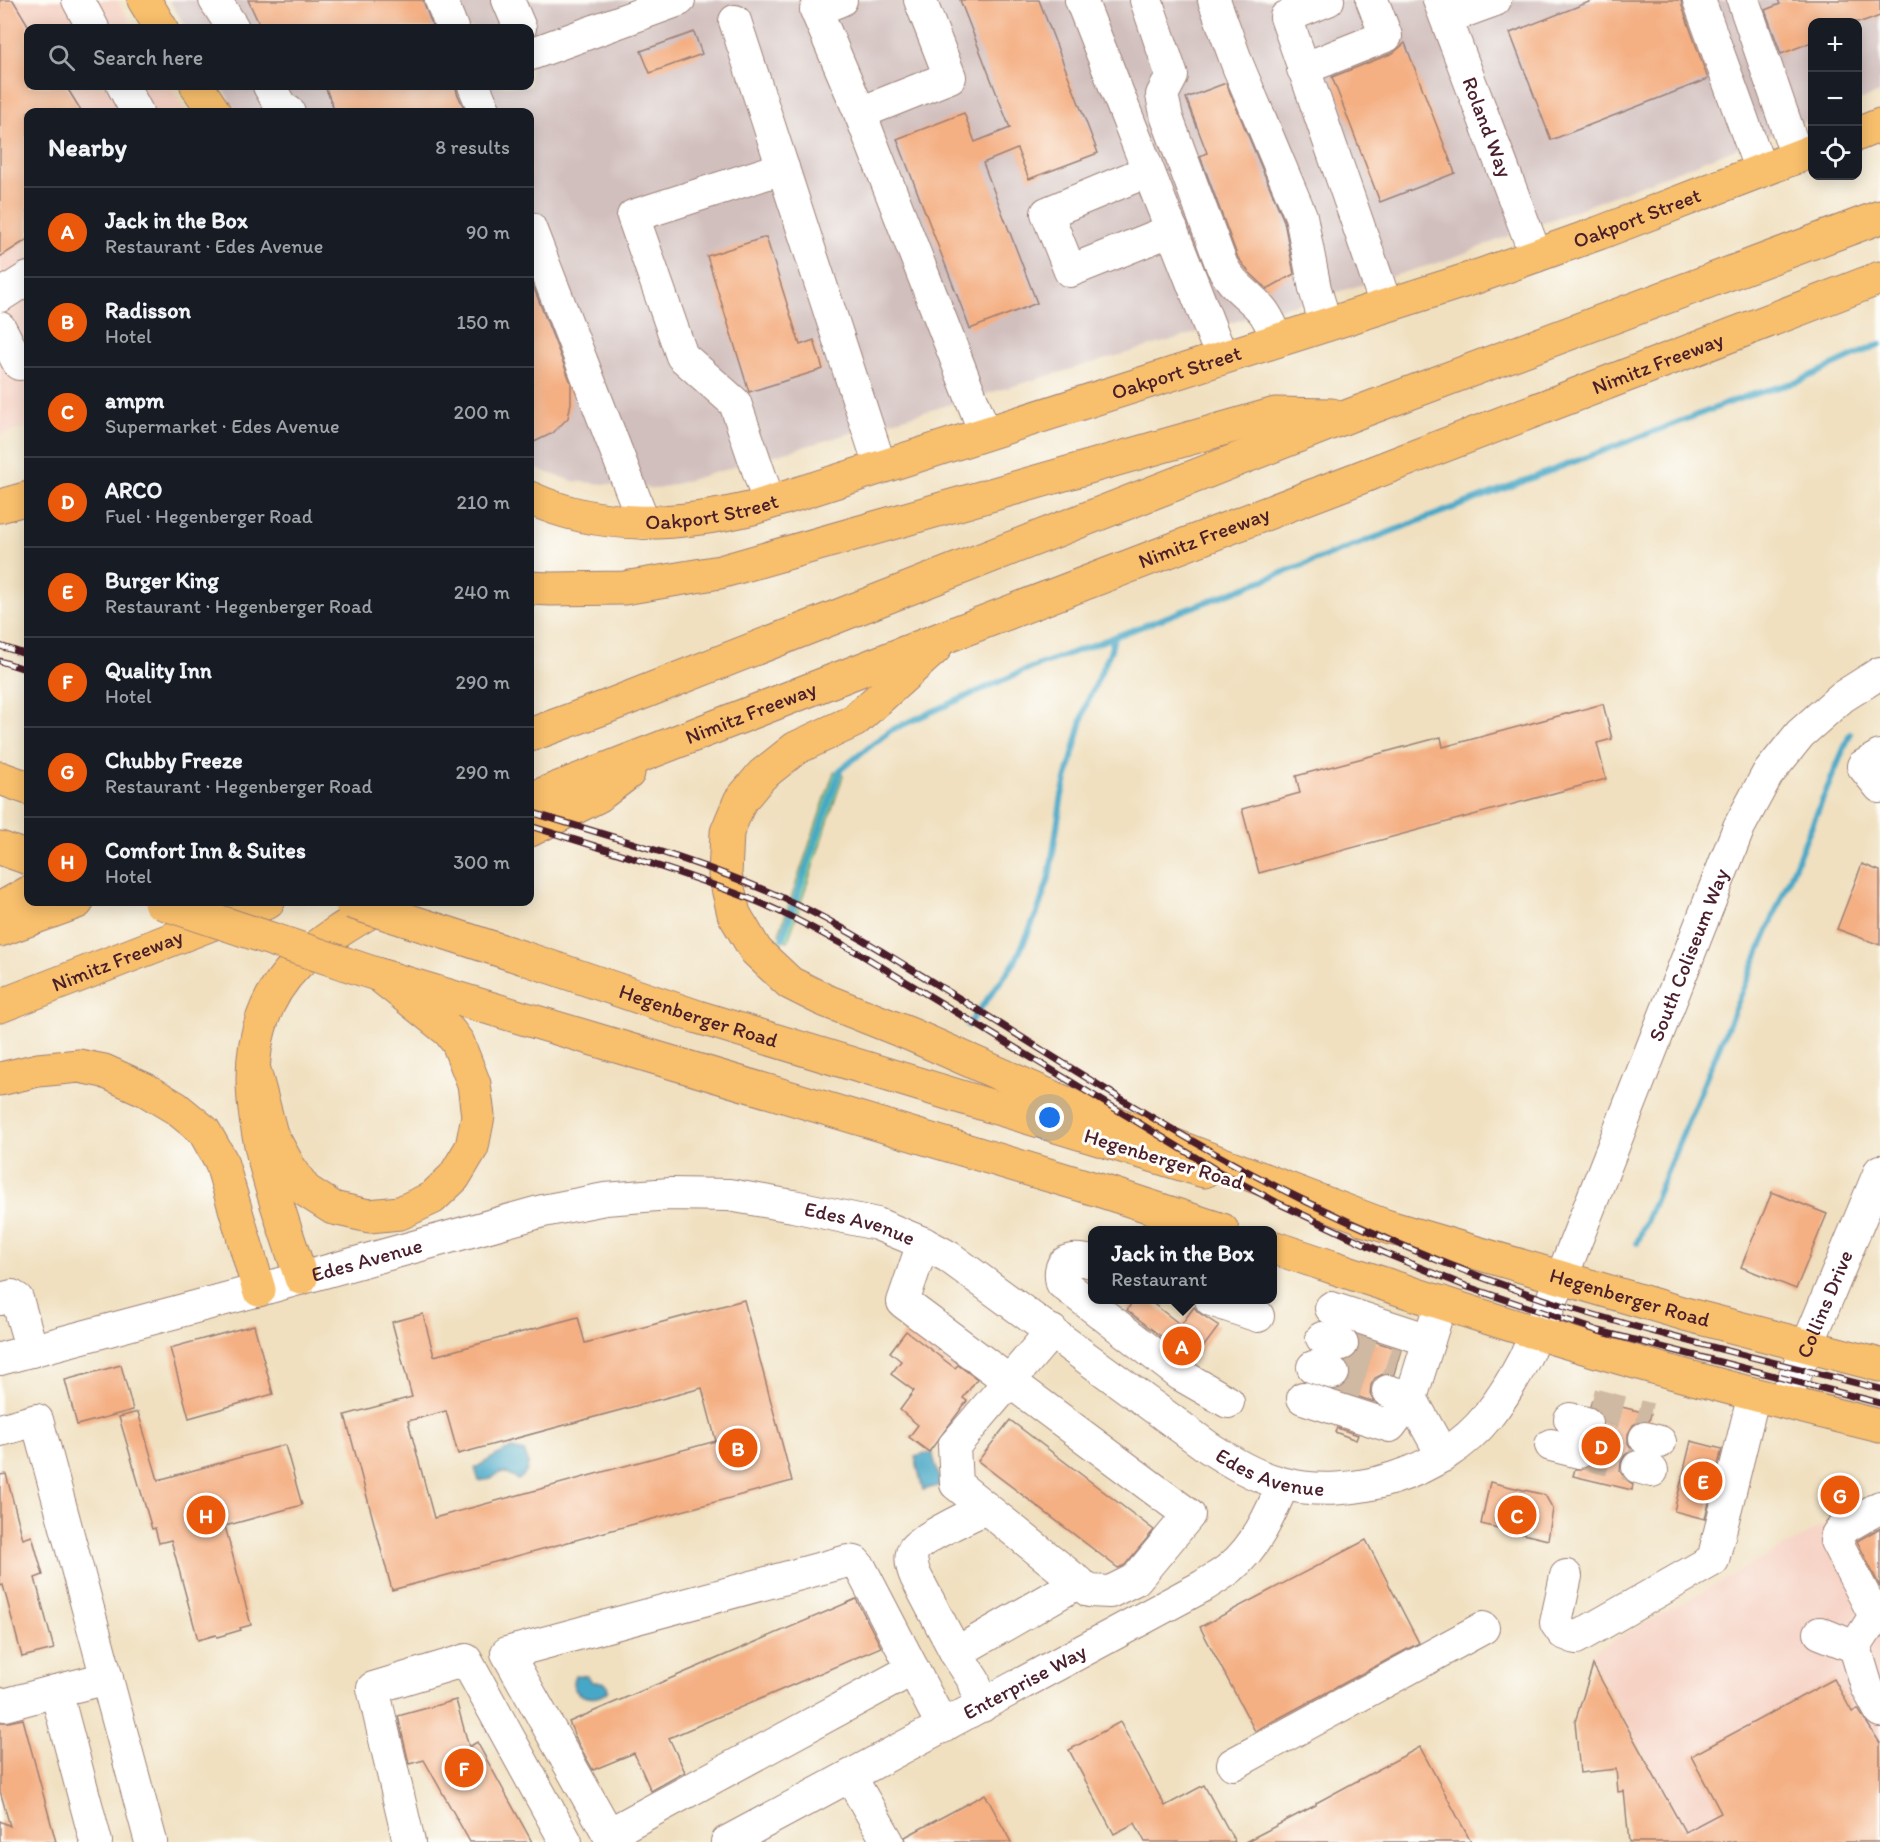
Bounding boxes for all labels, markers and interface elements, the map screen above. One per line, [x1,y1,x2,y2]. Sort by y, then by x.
map controls [1808,18,1862,180]
button: + [1808,18,1862,72]
search box [24,24,534,90]
icon: search [45,41,78,74]
text: Search here [93,44,203,71]
button: − [1808,72,1862,126]
street label: Roland Way [1457,73,1518,181]
button: locate [1808,126,1862,180]
text: Nearby [48,131,127,163]
text: 8 results [435,135,510,159]
street label: Oakport Street [1570,182,1704,253]
text: Jack in the Box [105,207,248,234]
text: A [61,220,74,244]
text: 90 m [466,220,510,244]
text: Restaurant · Edes Avenue [105,234,323,258]
text: Radisson [105,297,191,324]
text: B [61,310,74,334]
text: 150 m [457,310,510,334]
text: Hotel [105,324,152,348]
street label: Nimitz Freeway [1588,326,1727,399]
street label: Oakport Street [1108,340,1244,405]
text: ampm [105,387,164,414]
text: C [61,400,74,424]
text: 200 m [454,400,510,424]
text: Supermarket · Edes Avenue [105,414,340,438]
text: ARCO [105,477,162,504]
street label: Oakport Street [645,488,781,534]
text: D [61,490,74,514]
text: 210 m [457,490,510,514]
street label: Nimitz Freeway [1135,500,1273,574]
text: Fuel · Hegenberger Road [105,504,313,528]
text: Burger King [105,567,219,594]
text: E [62,580,73,604]
text: 240 m [454,580,510,604]
text: Restaurant · Hegenberger Road [105,594,372,618]
text: Quality Inn [105,657,212,684]
text: F [62,670,73,694]
text: 290 m [455,670,510,694]
street label: Nimitz Freeway [681,675,820,749]
text: Hotel [105,684,152,708]
text: Chubby Freeze [105,747,243,774]
text: G [61,760,74,784]
text: 290 m [455,760,510,784]
text: Restaurant · Hegenberger Road [105,774,372,798]
text: Comfort Inn & Suites [105,837,306,864]
text: H [61,850,74,874]
text: 300 m [453,850,510,874]
text: Hotel [105,864,152,888]
street label: South Coliseum Way [1643,865,1733,1045]
street label: Nimitz Freeway [48,923,187,997]
street label: Hegenberger Road [616,978,782,1053]
your location [1035,1103,1064,1132]
street label: Hegenberger Road [1081,1122,1247,1195]
street label: Edes Avenue [802,1196,919,1250]
popup [1088,1226,1277,1304]
street label: Edes Avenue [308,1232,425,1287]
text: Jack in the Box [1111,1240,1254,1267]
street label: Collins Drive [1791,1246,1858,1362]
street label: Hegenberger Road [1547,1262,1713,1332]
text: Restaurant [1111,1267,1207,1291]
pin: A [1162,1324,1202,1368]
pin: D [1582,1424,1620,1468]
pin: B [718,1426,758,1470]
street label: Edes Avenue [1211,1442,1325,1501]
pin: E [1684,1458,1722,1504]
pin: G [1820,1472,1860,1518]
pin: H [186,1492,226,1538]
pin: C [1498,1492,1537,1538]
street label: Enterprise Way [959,1638,1090,1725]
pin: F [444,1746,484,1790]

